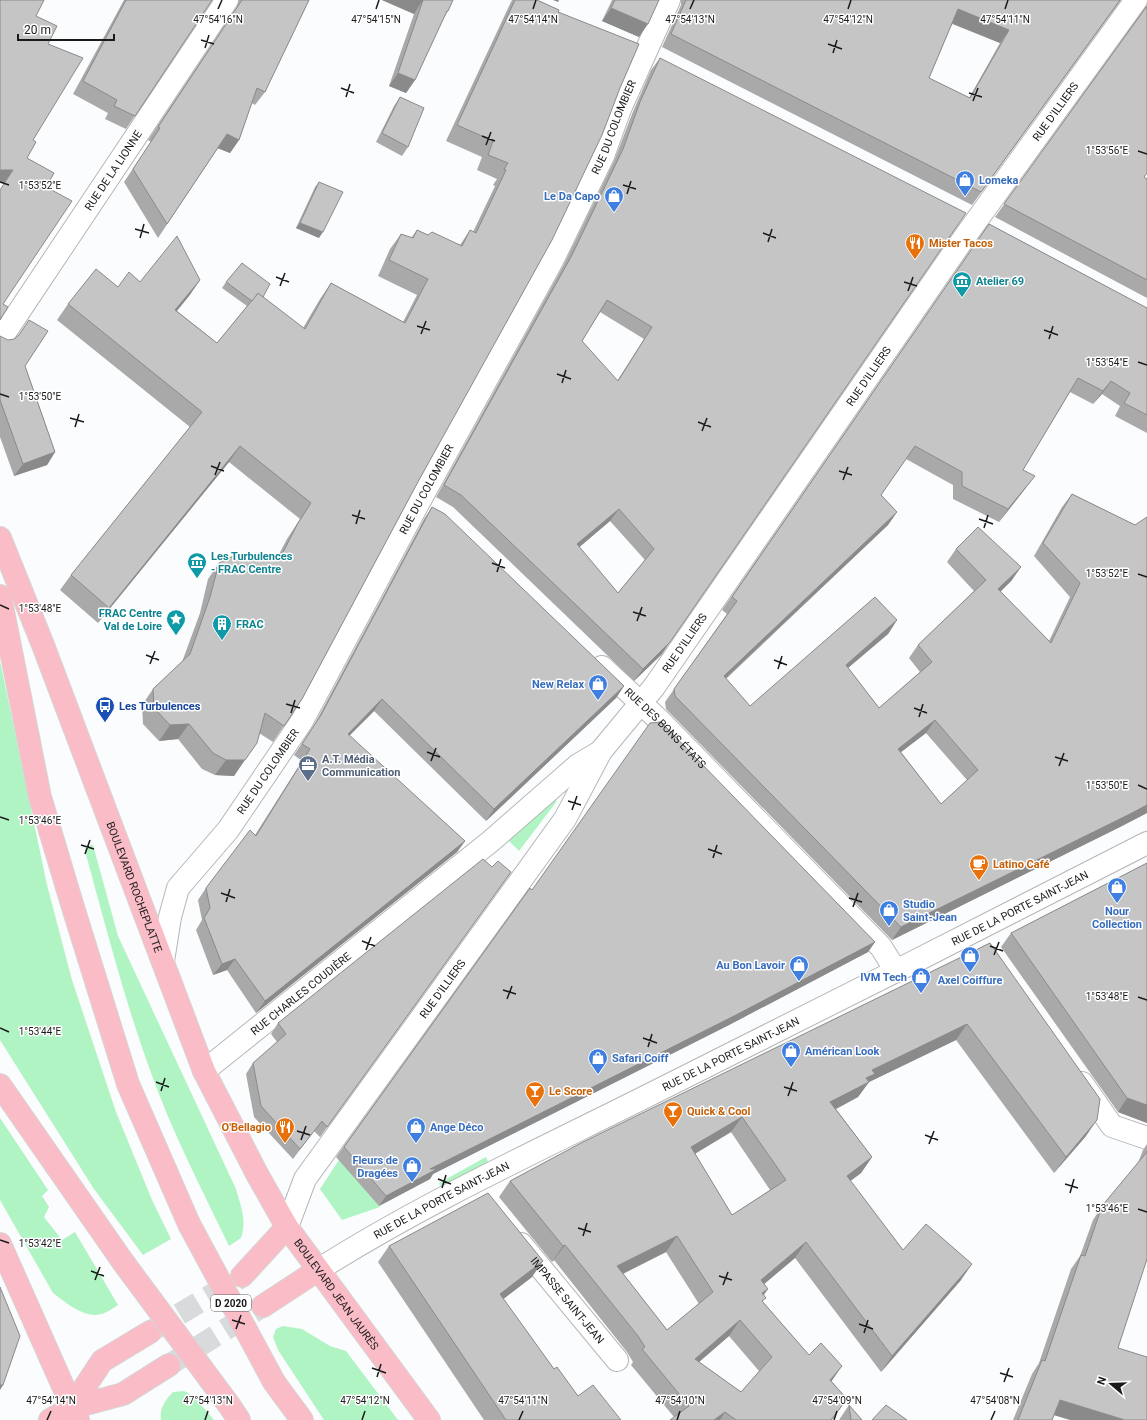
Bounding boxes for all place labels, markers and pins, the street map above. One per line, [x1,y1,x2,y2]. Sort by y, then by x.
shop icon: Lomeka [954,169,976,197]
place label: Lomeka [979,174,1019,187]
shop icon: Le Da Capo [603,185,625,213]
place label: Le Da Capo [544,190,600,203]
restaurant icon: Mister Tacos [904,232,926,260]
place label: Mister Tacos [929,237,993,250]
museum icon: Atelier 69 [951,270,973,298]
place label: Atelier 69 [976,275,1024,288]
place label: Les Turbulences - FRAC Centre [211,550,293,576]
museum icon: Les Turbulences - FRAC Centre [186,551,208,579]
place label: FRAC Centre Val de Loire [99,607,162,633]
place icon: FRAC Centre Val de Loire [165,608,187,636]
building icon: FRAC [211,613,233,641]
place label: FRAC [236,618,264,631]
shop icon: New Relax [587,673,609,701]
place label: New Relax [532,678,584,691]
bus stop icon: Les Turbulences [94,695,116,723]
place label: Les Turbulences [119,700,201,713]
place label: A.T. Média Communication [322,753,400,779]
office icon: A.T. Média Communication [297,754,319,782]
cafe icon: Latino Café [968,853,990,881]
place label: Latino Café [993,858,1049,871]
shop icon: Nour Collection [1106,876,1128,904]
place label: Studio Saint-Jean [903,898,957,924]
shop icon: Studio Saint-Jean [878,899,900,927]
place label: Nour Collection [1092,905,1142,931]
shop icon: Axel Coiffure [959,945,981,973]
shop icon: Au Bon Lavoir [788,954,810,982]
place label: Au Bon Lavoir [716,959,785,972]
shop icon: IVM Tech [910,966,932,994]
place label: IVM Tech [860,971,907,984]
place label: Axel Coiffure [938,974,1002,987]
shop icon: Américan Look [780,1040,802,1068]
place label: Américan Look [805,1045,880,1058]
shop icon: Safari Coiff [587,1047,609,1075]
place label: Safari Coiff [612,1052,668,1065]
bar icon: Le Score [524,1080,546,1108]
place label: Le Score [549,1085,592,1098]
bar icon: Quick & Cool [662,1100,684,1128]
place label: Quick & Cool [687,1105,751,1118]
restaurant icon: O'Bellagio [274,1116,296,1144]
shop icon: Ange Déco [405,1116,427,1144]
place label: O'Bellagio [222,1121,271,1134]
place label: Ange Déco [430,1121,483,1134]
place label: Fleurs de Dragées [352,1154,398,1180]
shop icon: Fleurs de Dragées [401,1155,423,1183]

